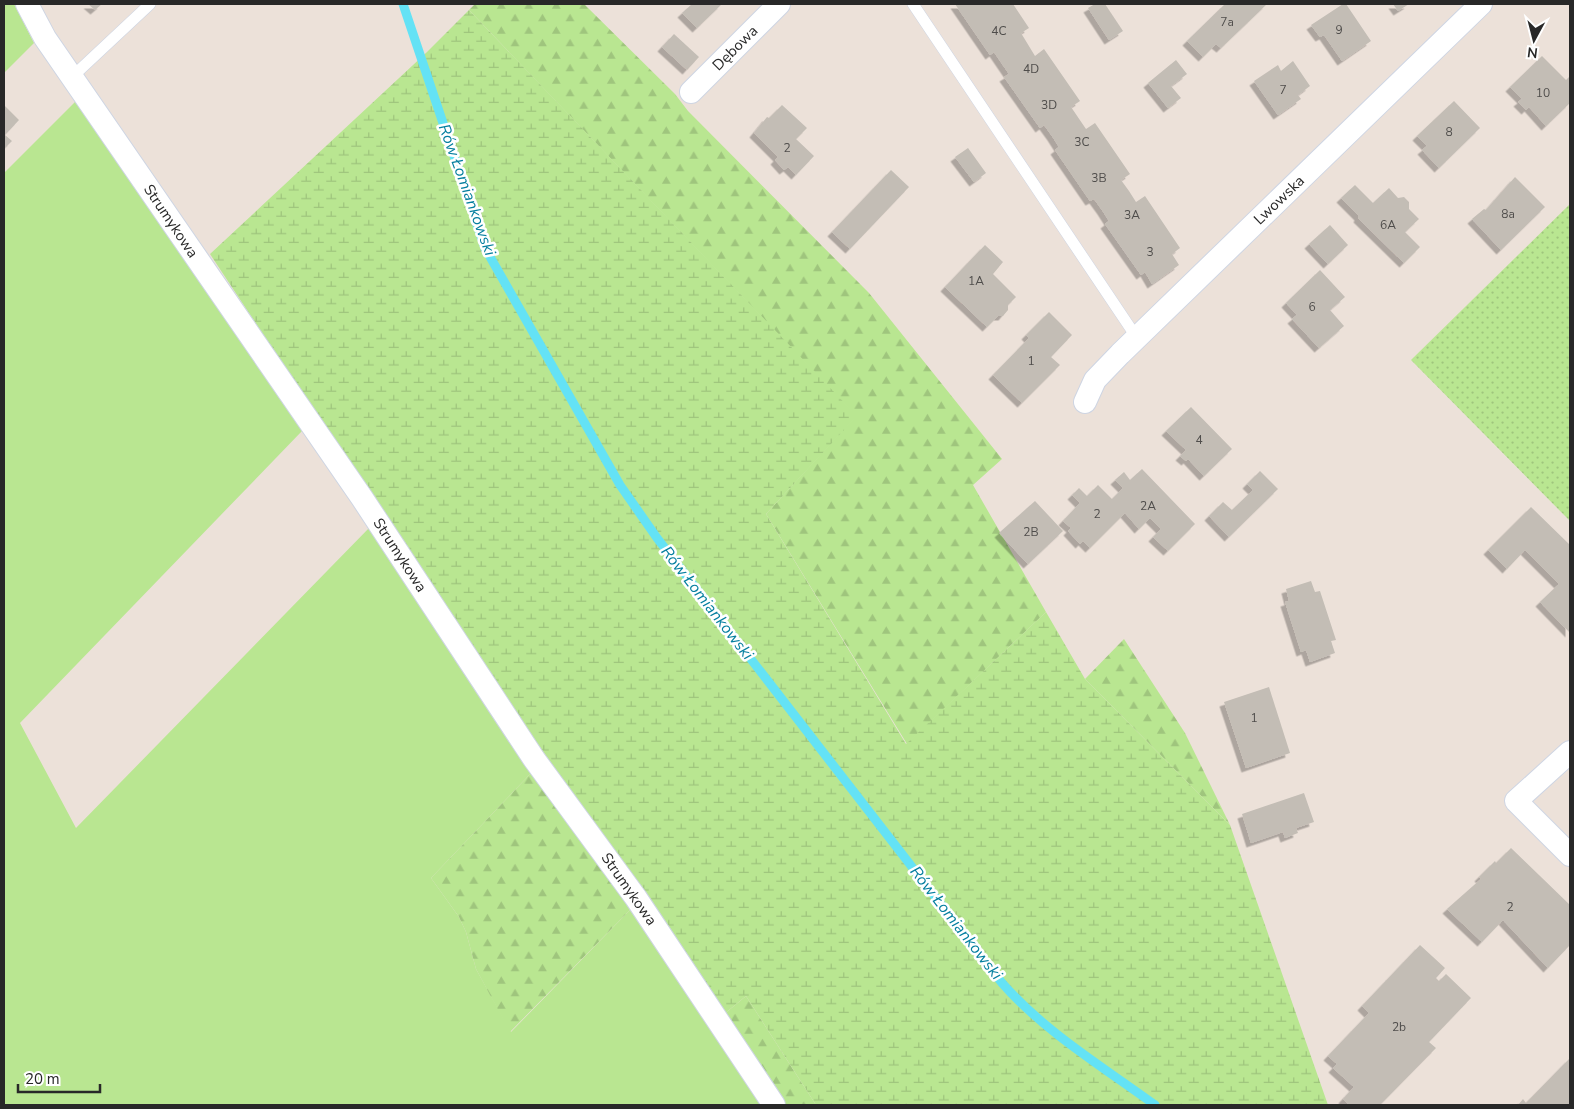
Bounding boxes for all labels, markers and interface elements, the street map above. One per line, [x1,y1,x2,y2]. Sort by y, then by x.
house number: 7a [1220,14,1234,30]
north arrow [1509,15,1559,65]
street label: Dębowa [708,21,762,75]
house number: 9 [1335,22,1343,38]
house number: 4C [991,23,1007,39]
text: N [1526,42,1539,62]
house number: 4D [1023,61,1039,77]
house number: 7 [1279,82,1287,98]
house number: 10 [1536,85,1550,101]
house number: 3D [1041,97,1057,113]
water label: Rów Łomiankowski [433,121,501,259]
house number: 8 [1445,124,1453,140]
house number: 3C [1074,134,1090,150]
house number: 2 [783,140,791,156]
house number: 3B [1091,170,1107,186]
street label: Lwowska [1249,171,1309,229]
street label: Strumykowa [139,180,203,262]
house number: 8a [1501,206,1515,222]
house number: 3A [1124,207,1140,223]
house number: 6A [1380,217,1396,233]
house number: 3 [1146,244,1154,260]
house number: 1A [968,273,984,289]
house number: 6 [1308,299,1316,315]
house number: 1 [1027,353,1035,369]
house number: 4 [1195,432,1203,448]
house number: 2A [1140,498,1156,514]
house number: 2 [1093,506,1101,522]
street label: Strumykowa [369,514,431,596]
house number: 2B [1023,524,1039,540]
water label: Rów Łomiankowski [656,542,759,665]
house number: 1 [1250,710,1258,726]
street label: Strumykowa [597,849,661,929]
water label: Rów Łomiankowski [905,862,1008,985]
house number: 2 [1506,899,1514,915]
house number: 2b [1392,1019,1406,1035]
scale bar [18,1062,100,1094]
text: 20 m [25,1069,60,1089]

